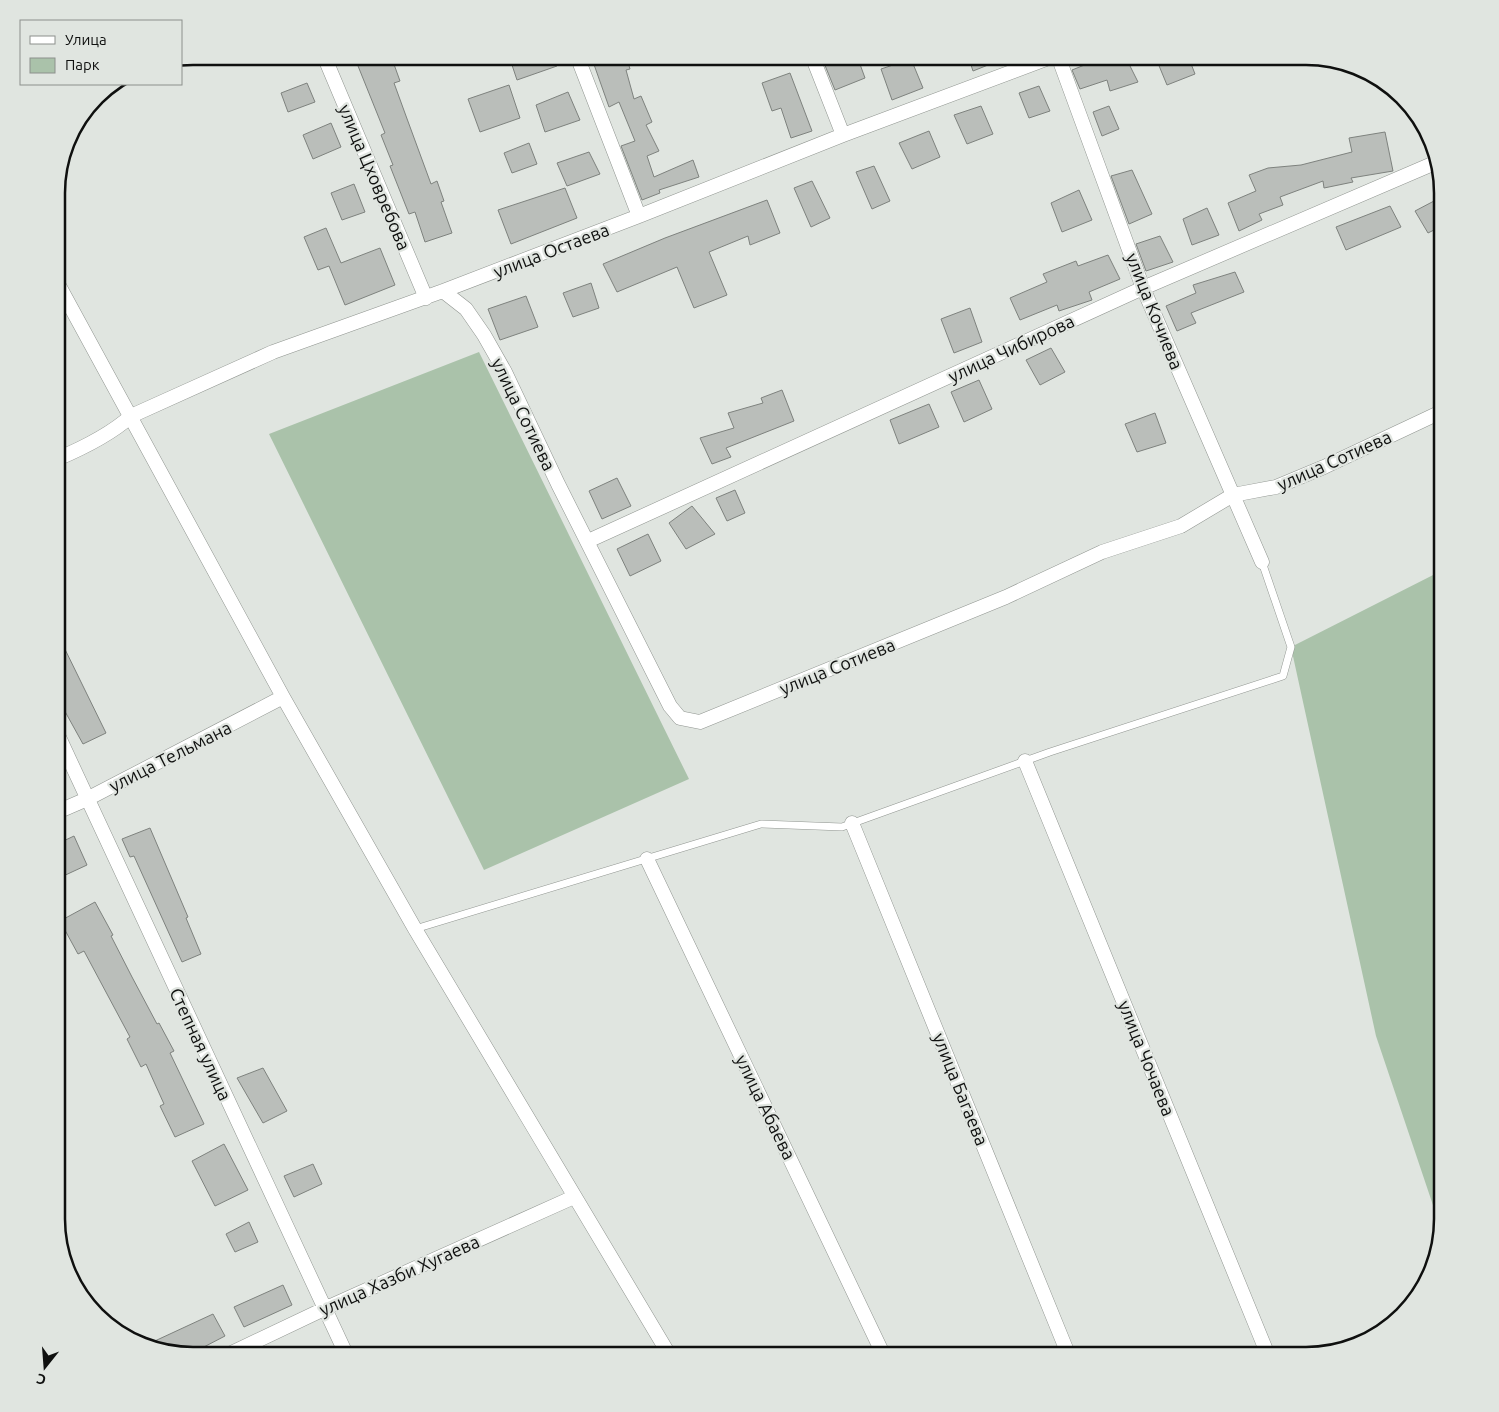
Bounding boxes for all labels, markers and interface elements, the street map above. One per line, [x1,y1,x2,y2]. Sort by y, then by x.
legend [20,20,182,85]
text: Улица [65,31,107,48]
text: Парк [65,56,100,73]
street label: улица Цховребова [335,101,415,253]
street label: улица Остаева [490,219,612,281]
street label: улица Кочиева [1123,250,1187,372]
street label: улица Чибирова [945,310,1077,386]
street label: улица Сотиева [488,354,560,474]
street label: улица Сотиева [1274,426,1394,494]
street label: улица Сотиева [776,634,898,698]
street label: улица Тельмана [106,717,234,795]
street label: Степная улица [166,985,236,1103]
street label: улица Чочаева [1115,997,1179,1119]
street label: улица Багаева [929,1030,993,1148]
street label: улица Абаева [732,1051,800,1163]
street label: улица Хазби Хугаева [316,1231,482,1319]
north arrow [20,1342,70,1392]
text: С [35,1370,48,1388]

